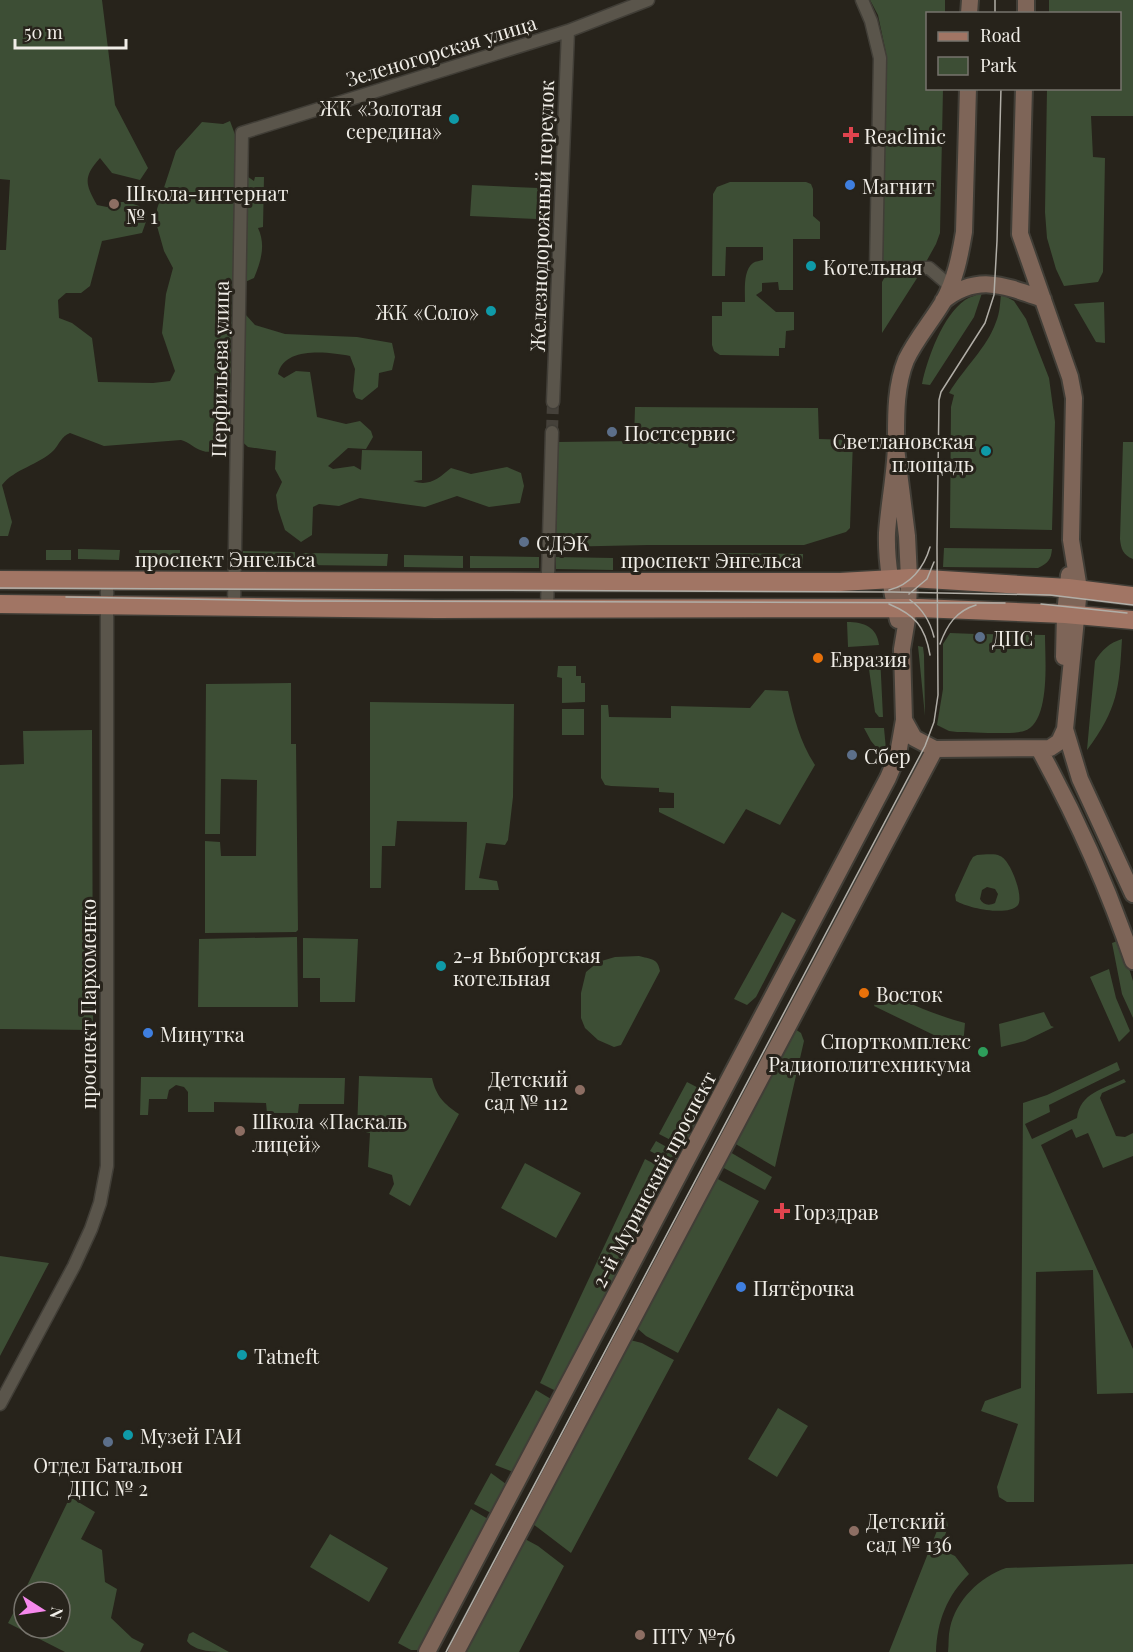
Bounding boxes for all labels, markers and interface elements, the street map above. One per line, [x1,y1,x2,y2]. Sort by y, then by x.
street label: Зеленогорская улица [342,8,540,92]
scale bar [15,12,126,50]
legend [926,12,1121,90]
text: 50 m [24,20,63,44]
text: Road [980,23,1021,47]
text: Park [980,53,1017,77]
street label: Железнодорожный переулок [523,79,559,352]
place label: ЖК «Золотая середина» [319,94,442,144]
marker: ЖК «Золотая середина» [447,112,461,126]
place label: Reaclinic [864,122,946,149]
marker: Reaclinic [842,126,860,144]
place label: Магнит [862,172,934,199]
marker: Магнит [843,178,857,192]
place label: Школа-интернат № 1 [126,179,289,229]
marker: Школа-интернат № 1 [107,197,121,211]
place label: Котельная [823,253,923,280]
marker: Котельная [804,259,818,273]
street label: Перфильева улица [204,280,234,458]
place label: ЖК «Соло» [375,298,479,325]
marker: ЖК «Соло» [484,304,498,318]
place label: Постсервис [624,419,735,446]
marker: Постсервис [605,425,619,439]
place label: Светлановская площадь [833,427,974,477]
marker: Светлановская площадь [979,444,993,458]
place label: СДЭК [536,529,590,556]
marker: СДЭК [517,535,531,549]
street label: проспект Энгельса [135,545,315,572]
street label: проспект Энгельса [621,546,801,573]
place label: ДПС [992,624,1033,651]
marker: ДПС [973,630,987,644]
place label: Евразия [830,645,908,672]
marker: Евразия [811,651,825,665]
place label: Сбер [864,742,911,769]
marker: Сбер [845,748,859,762]
street label: проспект Пархоменко [74,899,101,1109]
place label: 2-я Выборгская котельная [453,941,601,991]
marker: 2-я Выборгская котельная [434,959,448,973]
place label: Восток [876,980,943,1007]
marker: Восток [857,986,871,1000]
place label: Минутка [160,1020,245,1047]
marker: Минутка [141,1026,155,1040]
place label: Спорткомплекс Радиополитехникума [768,1027,971,1077]
marker: Спорткомплекс Радиополитехникума [976,1045,990,1059]
place label: Детский сад № 112 [484,1065,568,1115]
street label: 2-й Муринский проспект [584,1066,722,1292]
marker: Детский сад № 112 [573,1083,587,1097]
place label: Школа «Паскаль лицей» [252,1107,407,1157]
marker: Школа «Паскаль лицей» [233,1124,247,1138]
place label: Горздрав [794,1198,879,1225]
marker: Горздрав [775,1204,789,1218]
place label: Пятёрочка [753,1274,855,1301]
marker: Пятёрочка [734,1280,748,1294]
place label: Tatneft [254,1342,320,1369]
marker: Tatneft [235,1348,249,1362]
place label: Музей ГАИ [140,1422,242,1449]
marker: Музей ГАИ [121,1428,135,1442]
marker: Отдел Батальон ДПС № 2 [101,1435,115,1449]
place label: Отдел Батальон ДПС № 2 [33,1451,183,1501]
place label: Детский сад № 136 [866,1507,952,1557]
marker: Детский сад № 136 [847,1524,861,1538]
north arrow [12,1580,72,1640]
text: N [46,1605,69,1621]
place label: ПТУ №76 [652,1622,735,1649]
marker: ПТУ №76 [633,1628,647,1642]

